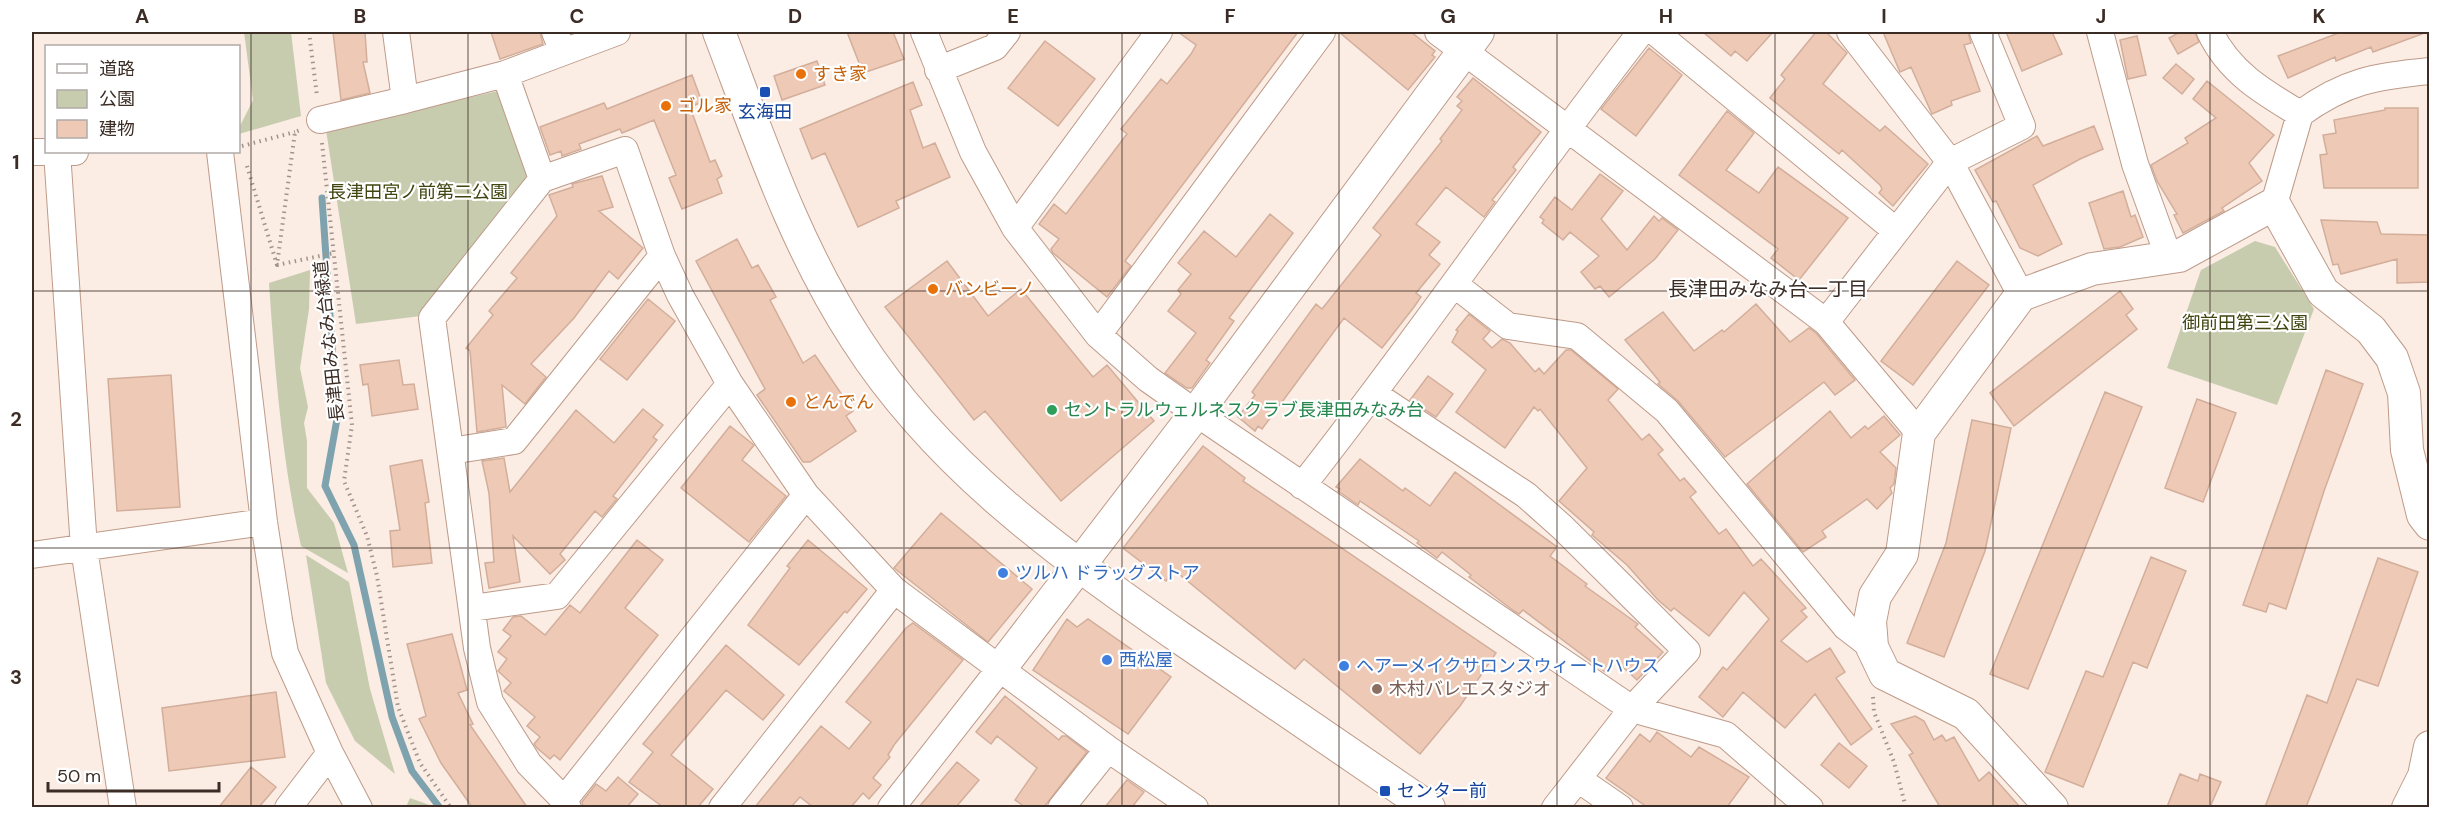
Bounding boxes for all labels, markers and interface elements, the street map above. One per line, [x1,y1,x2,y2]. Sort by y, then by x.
text: A [135,3,149,29]
text: B [354,3,366,29]
text: C [570,3,584,29]
text: D [788,3,802,29]
text: E [1007,3,1019,29]
text: F [1224,3,1236,29]
text: G [1440,3,1456,29]
text: H [1659,3,1673,29]
text: I [1881,3,1887,29]
text: J [2096,3,2106,29]
text: K [2312,3,2326,29]
legend [45,45,240,153]
text: 道路 [99,57,135,81]
place label: すき家 [813,62,867,86]
marker: すき家 [794,67,808,81]
marker: 玄海田 [758,85,772,99]
text: 公園 [99,87,135,111]
place label: ゴル家 [678,94,732,118]
marker: ゴル家 [659,99,673,113]
place label: 玄海田 [738,100,792,124]
text: 建物 [99,117,135,141]
text: 1 [12,149,20,175]
park label: 長津田宮ノ前第二公園 [328,180,508,204]
street label: 長津田みなみ台緑道 [309,259,349,423]
district label: 長津田みなみ台一丁目 [1668,276,1868,302]
place label: バンビーノ [945,277,1035,301]
marker: バンビーノ [926,282,940,296]
park label: 御前田第三公園 [2182,311,2308,335]
place label: とんでん [803,390,874,414]
marker: とんでん [784,395,798,409]
place label: セントラルウェルネスクラブ長津田みなみ台 [1064,398,1424,422]
marker: セントラルウェルネスクラブ長津田みなみ台 [1045,403,1059,417]
text: 2 [10,406,22,432]
place label: ツルハ ドラッグストア [1015,561,1200,585]
marker: ツルハ ドラッグストア [996,566,1010,580]
place label: 西松屋 [1119,648,1173,672]
marker: 西松屋 [1100,653,1114,667]
place label: ヘアーメイクサロンスウィートハウス [1356,654,1659,678]
marker: ヘアーメイクサロンスウィートハウス [1337,659,1351,673]
text: 3 [10,664,22,690]
place label: 木村バレエスタジオ [1389,677,1551,701]
marker: 木村バレエスタジオ [1370,682,1384,696]
scale bar [48,755,219,793]
text: 50 m [57,764,101,788]
place label: センター前 [1397,779,1487,803]
marker: センター前 [1378,784,1392,798]

